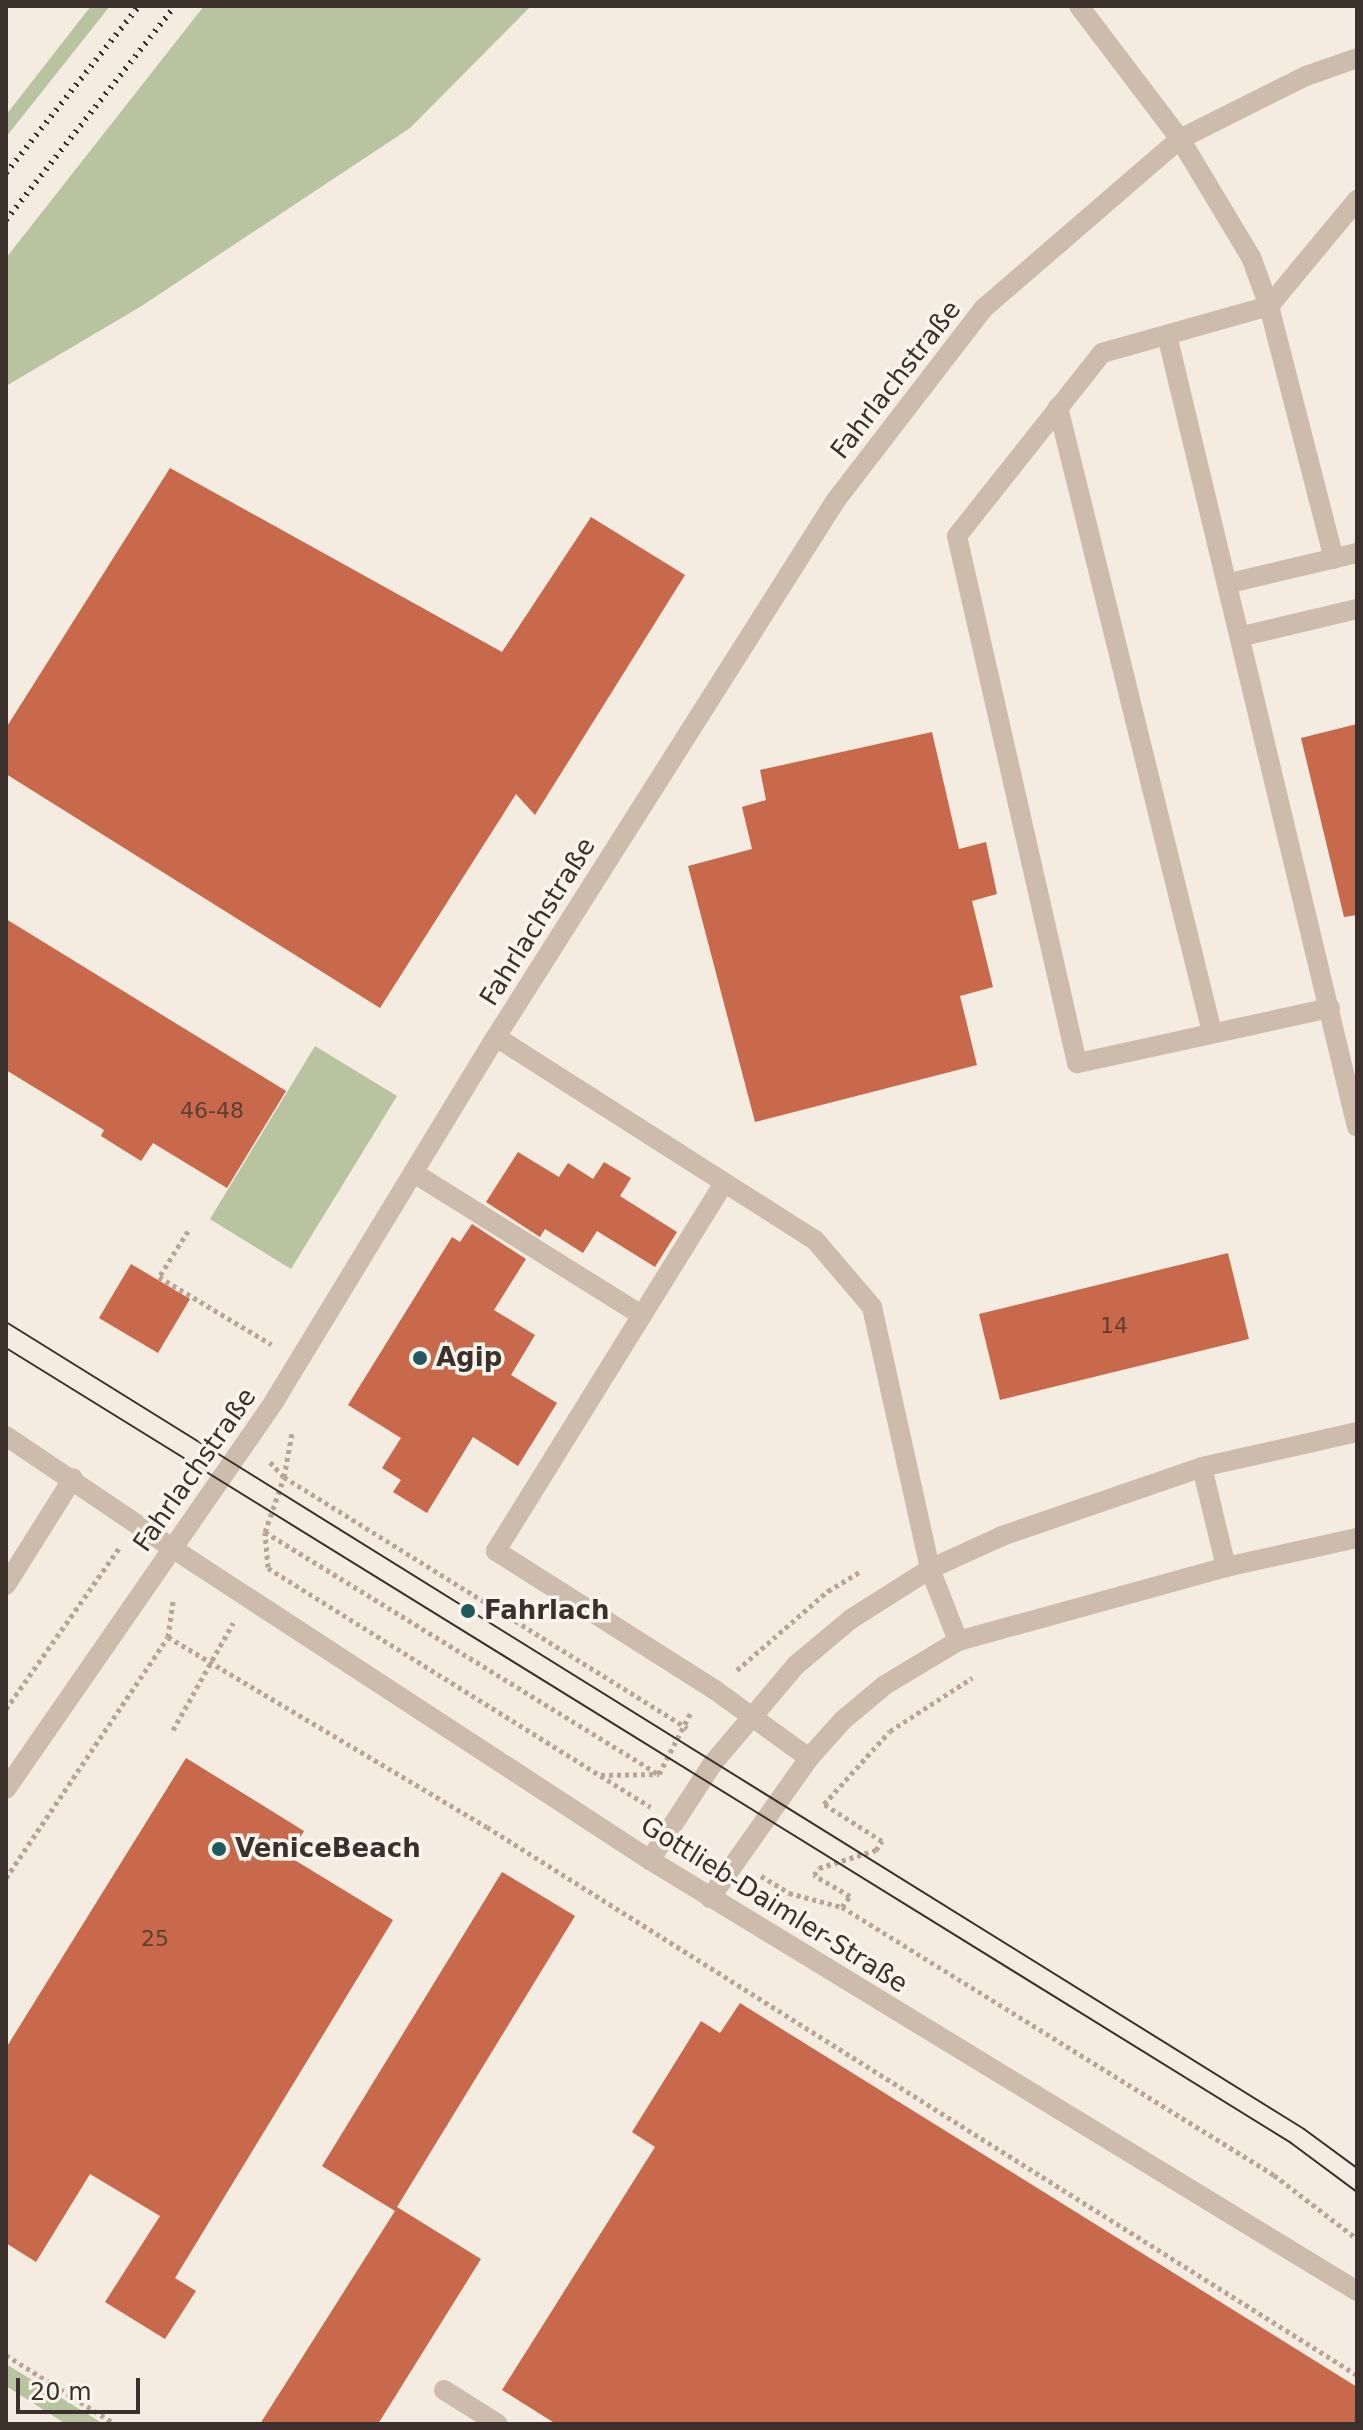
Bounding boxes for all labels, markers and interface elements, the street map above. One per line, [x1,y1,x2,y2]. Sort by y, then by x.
street label: Fahrlachstraße [825,295,967,465]
street label: Fahrlachstraße [474,832,602,1012]
house number: 46-48 [180,1098,244,1124]
house number: 14 [1100,1313,1128,1339]
place label: Agip [436,1342,502,1374]
marker: Agip [411,1349,429,1367]
street label: Fahrlachstraße [127,1382,263,1558]
place label: Fahrlach [484,1595,609,1627]
marker: Fahrlach [459,1602,477,1620]
street label: Gottlieb-Daimler-Straße [635,1810,913,2000]
place label: VeniceBeach [235,1833,421,1865]
marker: VeniceBeach [210,1840,228,1858]
house number: 25 [141,1926,169,1952]
scale bar [20,2362,144,2412]
text: 20 m [30,2378,92,2406]

